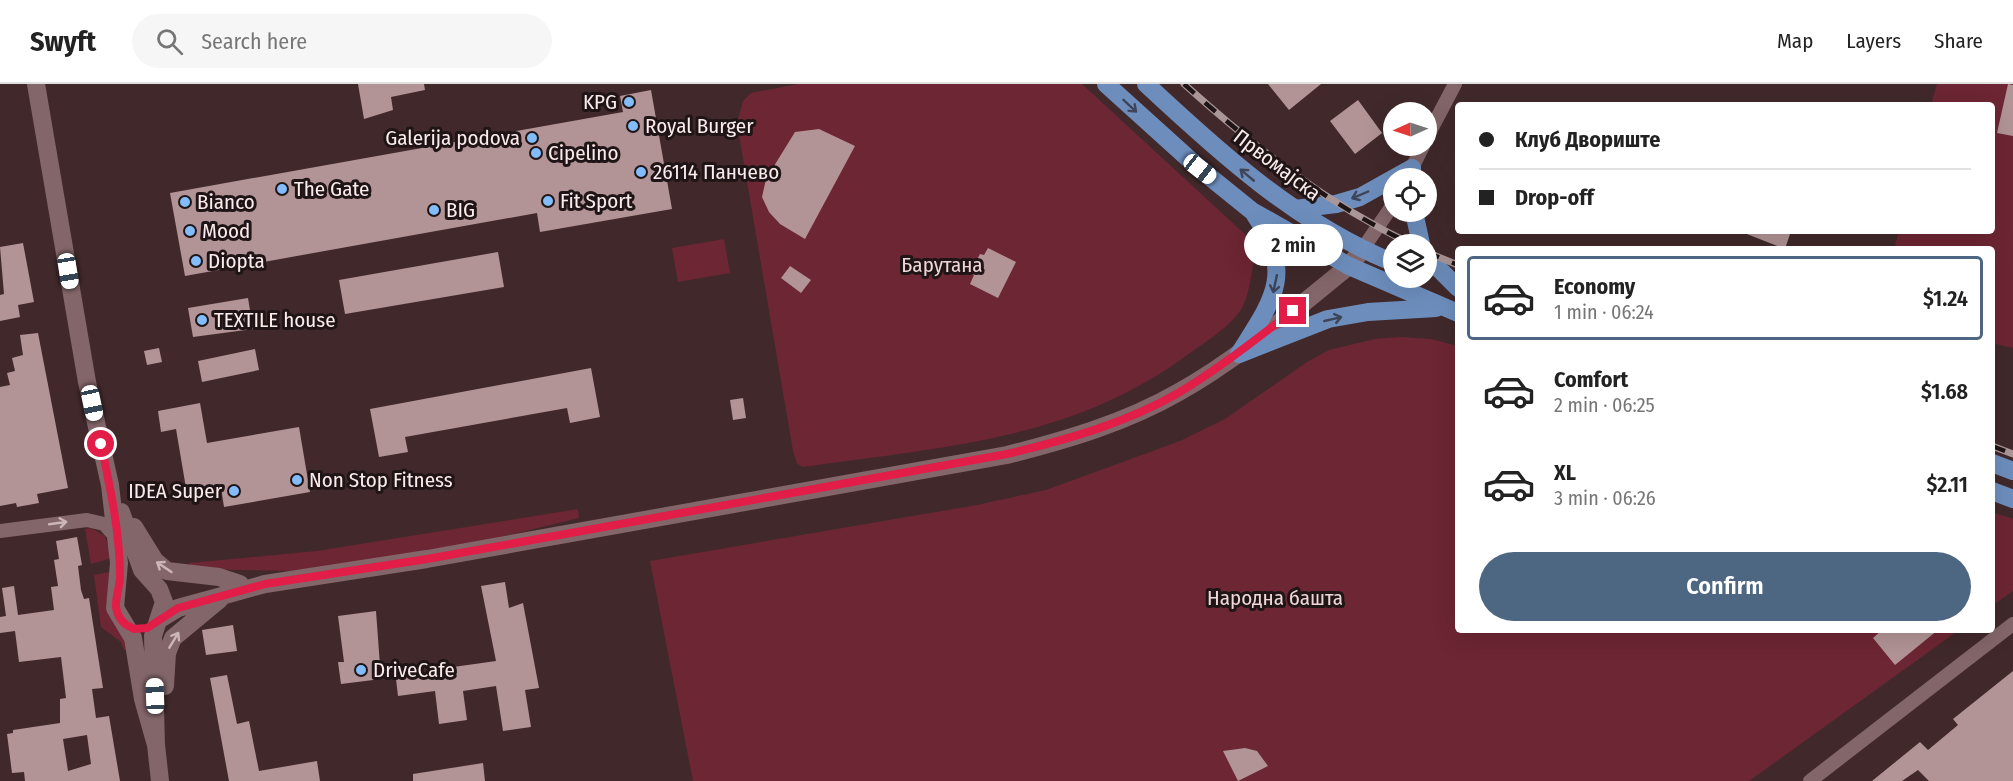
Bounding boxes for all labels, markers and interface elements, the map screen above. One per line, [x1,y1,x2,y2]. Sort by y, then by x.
search box [132,14,552,68]
text: Swyft [30,25,96,58]
icon: search [153,25,186,58]
text: Search here [201,28,307,55]
text: Map [1777,28,1813,54]
text: Layers [1846,28,1901,54]
text: Share [1934,28,1983,54]
place label: KPG [583,89,617,115]
marker: KPG [622,95,636,109]
one-way arrow [1122,99,1137,113]
north arrow [1383,102,1437,156]
map controls [1383,102,1437,288]
place label: Royal Burger [645,113,754,139]
marker: Royal Burger [626,119,640,133]
street label: Првомајска [1228,124,1326,206]
place label: Galerija podova [385,125,520,151]
text: Клуб Двориште [1515,126,1660,153]
marker: Galerija podova [525,131,539,145]
place label: Cipelino [548,140,618,166]
marker: Cipelino [529,146,543,160]
car [1180,151,1220,187]
place label: 26114 Панчево [653,159,779,185]
marker: 26114 Панчево [634,165,648,179]
one-way arrow [1239,168,1255,181]
button: locate [1383,168,1437,222]
place label: The Gate [294,176,369,202]
marker: The Gate [275,182,289,196]
text: Drop-off [1515,184,1594,211]
place label: Fit Sport [560,188,633,214]
place label: Bianco [197,189,255,215]
one-way arrow [1352,190,1370,201]
marker: Fit Sport [541,194,555,208]
marker: Bianco [178,195,192,209]
place label: BIG [446,197,475,223]
marker: BIG [427,203,441,217]
place label: Mood [202,218,250,244]
marker: Mood [183,224,197,238]
callout: 2 min [1244,224,1342,266]
text: 2 min [1271,233,1316,257]
button: layers [1383,234,1437,288]
place label: Diopta [208,248,265,274]
car [56,252,80,290]
park label: Барутана [901,252,983,278]
marker: Diopta [189,254,203,268]
icon: car [1482,271,1536,325]
text: Economy [1554,273,1635,300]
one-way arrow [1269,274,1280,293]
text: $1.24 [1923,285,1968,312]
route end [1279,297,1306,324]
text: 1 min · 06:24 [1554,300,1654,324]
place label: TEXTILE house [214,307,336,333]
one-way arrow [1323,312,1342,324]
marker: TEXTILE house [195,313,209,327]
icon: car [1482,364,1536,418]
text: Comfort [1554,366,1628,393]
text: $1.68 [1921,378,1968,405]
car [79,384,105,422]
text: 2 min · 06:25 [1554,393,1655,417]
route start [87,430,114,457]
icon: car [1482,457,1536,511]
text: XL [1554,459,1576,486]
place label: Non Stop Fitness [309,467,453,493]
text: $2.11 [1927,471,1968,498]
marker: Non Stop Fitness [290,473,304,487]
place label: IDEA Super [128,478,223,504]
marker: IDEA Super [227,484,241,498]
text: 3 min · 06:26 [1554,486,1656,510]
one-way arrow [48,518,67,529]
button: Confirm [1479,552,1971,621]
one-way arrow [156,561,172,573]
park label: Народна башта [1207,585,1343,611]
one-way arrow [168,632,180,649]
place label: DriveCafe [373,657,455,683]
marker: DriveCafe [354,663,368,677]
car [145,678,165,714]

